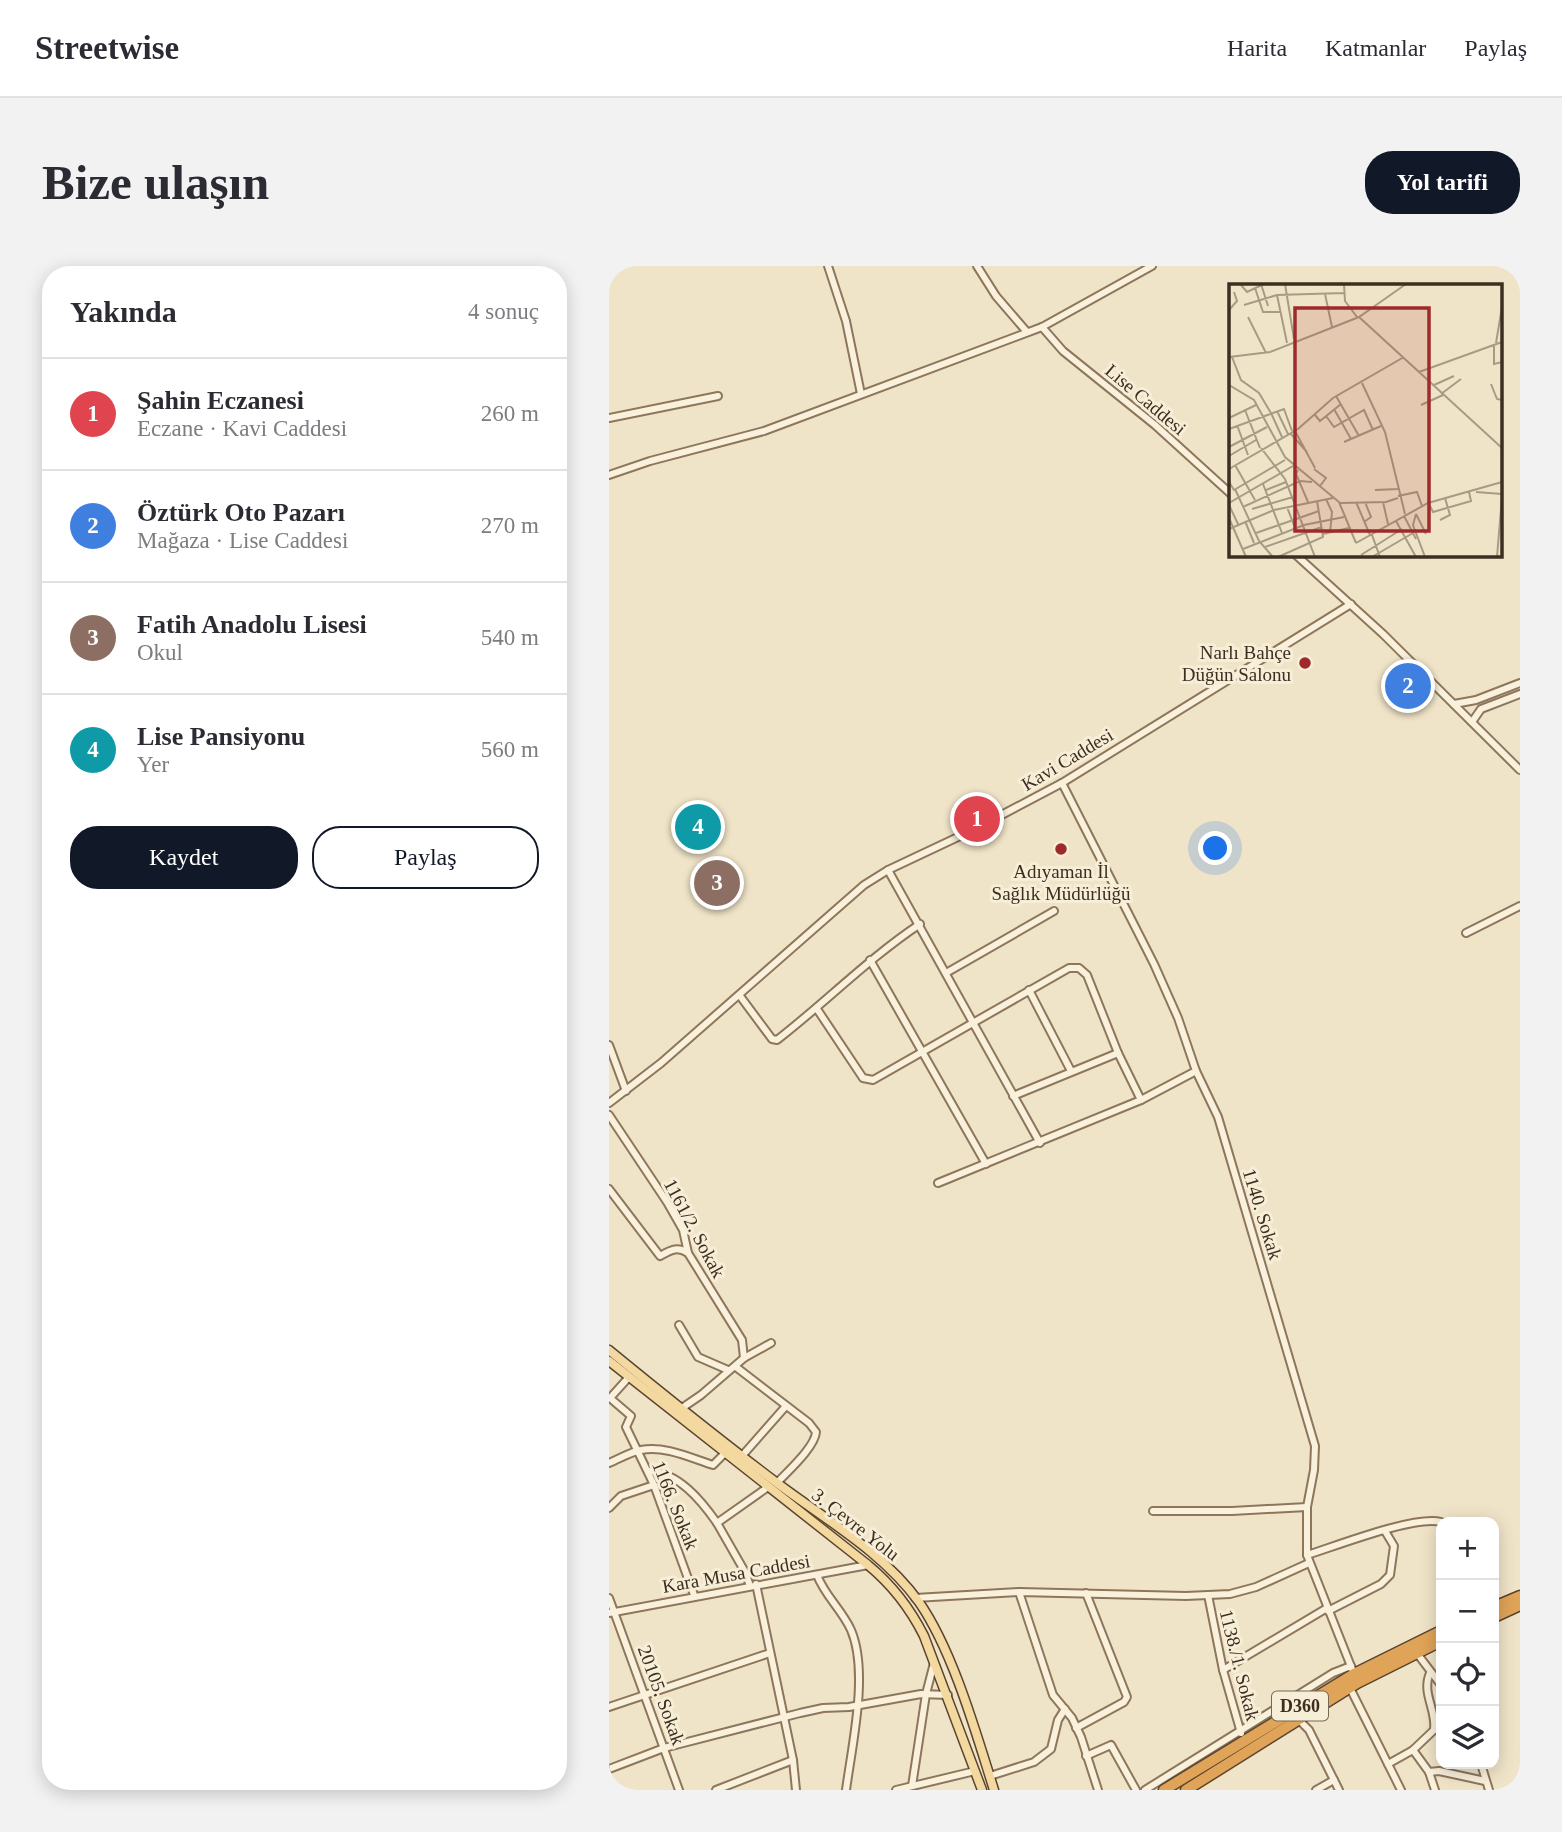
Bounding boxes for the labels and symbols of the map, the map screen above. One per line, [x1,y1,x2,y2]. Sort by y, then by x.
inset map [1229,284,1503,556]
street label: Lise Caddesi [1101,360,1190,439]
place label: Narlı Bahçe Düğün Salonu [1182,642,1292,685]
marker: Narlı Bahçe Düğün Salonu [1297,655,1313,671]
pin: 2 [1385,660,1431,712]
street label: Kavi Caddesi [1018,724,1117,795]
pin: 1 [954,793,1000,845]
pin: 4 [675,801,721,853]
your location [1198,831,1232,865]
marker: Adıyaman İl Sağlık Müdürlüğü [1053,841,1069,857]
pin: 3 [694,857,740,909]
place label: Adıyaman İl Sağlık Müdürlüğü [992,861,1131,904]
street label: 1140. Sokak [1239,1166,1286,1263]
street label: 1161/2. Sokak [660,1175,730,1282]
street label: 1166. Sokak [648,1458,703,1553]
street label: 3. Çevre Yolu [808,1484,904,1565]
street label: Kara Musa Caddesi [660,1550,812,1597]
street label: 1138./1. Sokak [1216,1607,1264,1723]
street label: 20105. Sokak [634,1642,689,1748]
road number: D360 [1272,1692,1328,1721]

